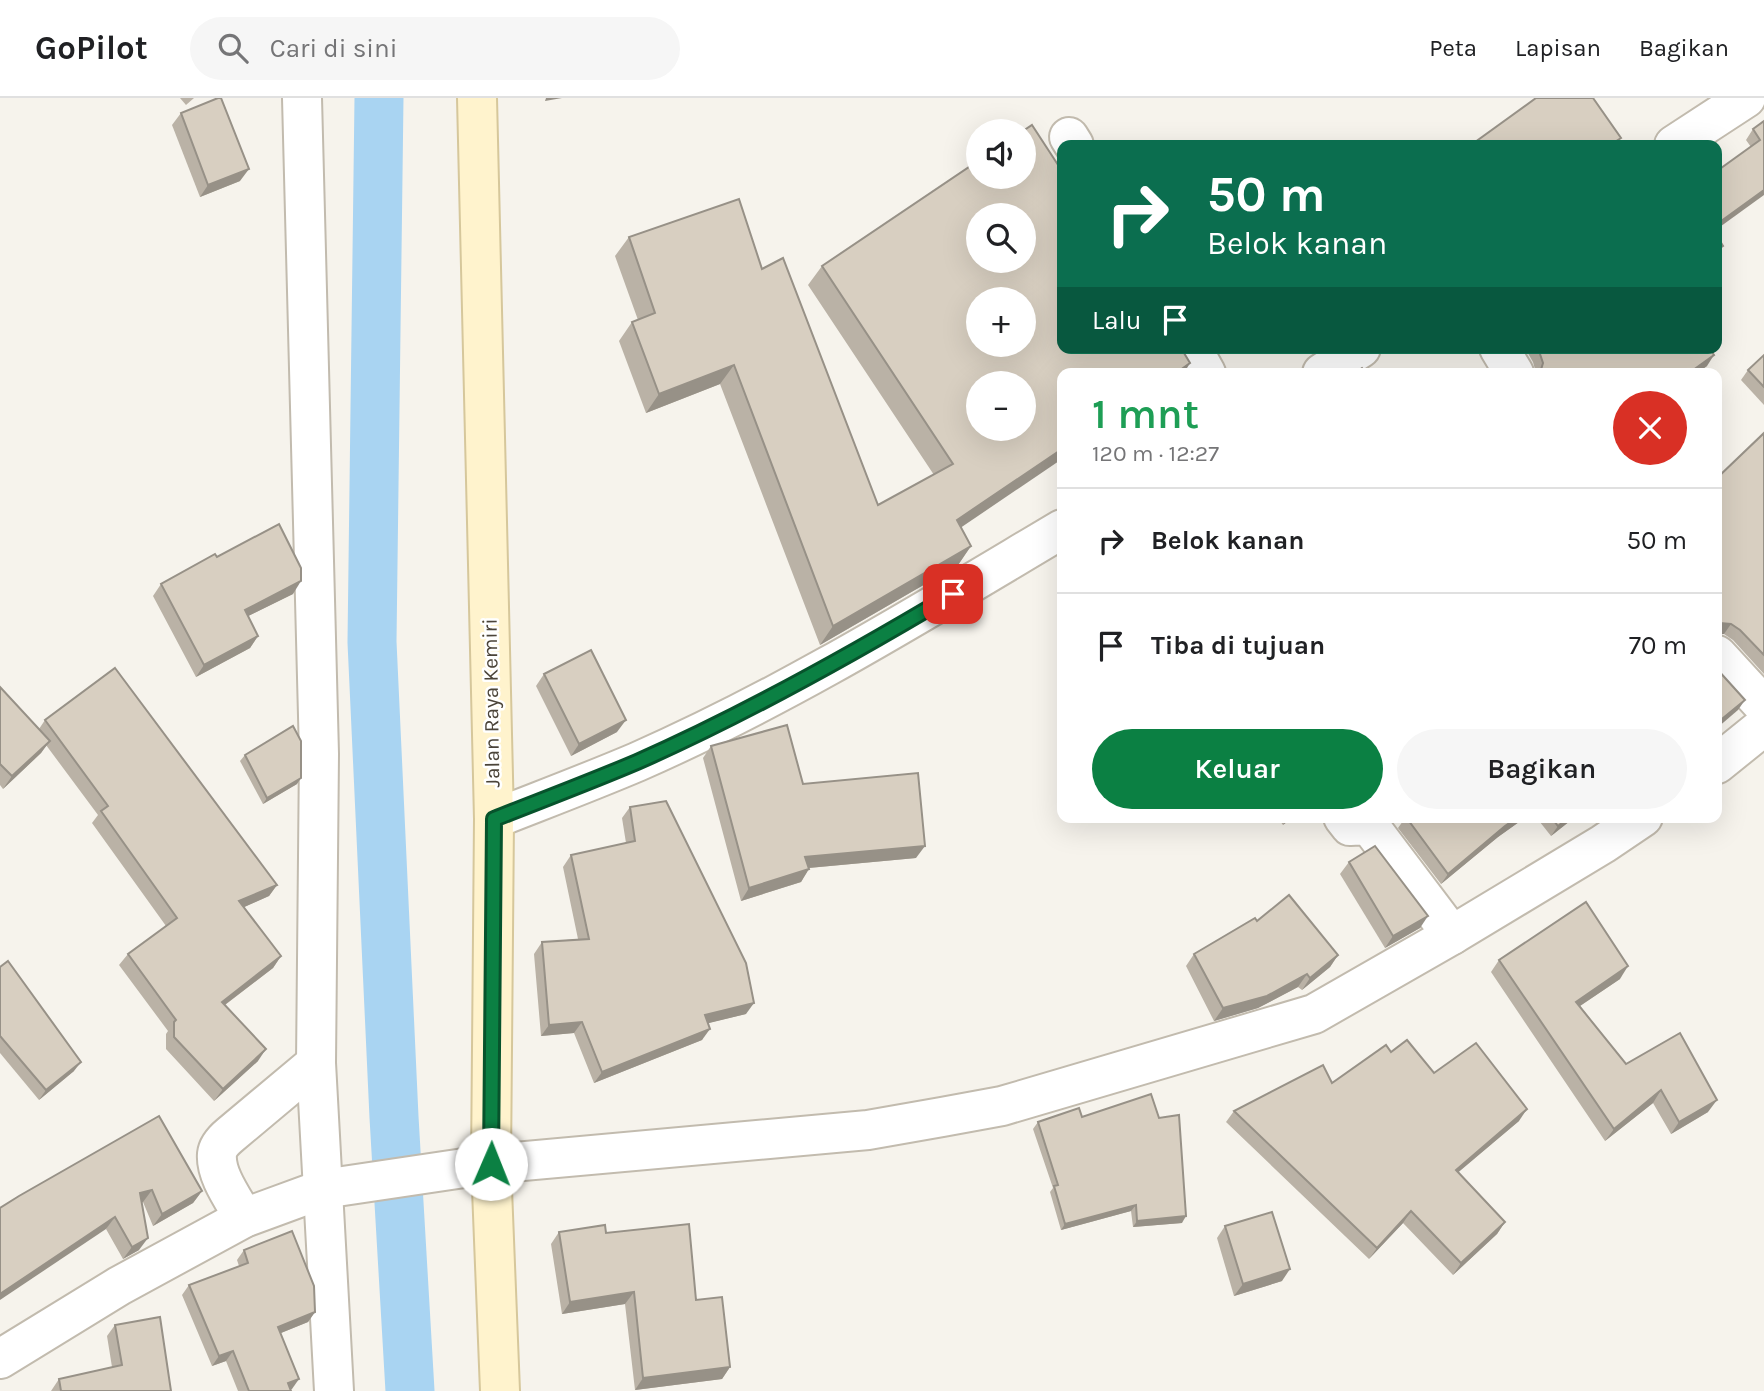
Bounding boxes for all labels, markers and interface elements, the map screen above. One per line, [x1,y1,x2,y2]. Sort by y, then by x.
search box [190,17,680,80]
text: GoPilot [35,29,148,67]
icon: search [214,29,252,67]
text: Cari di sini [270,33,398,64]
text: Peta [1429,34,1477,62]
text: Lapisan [1515,34,1601,62]
text: Bagikan [1639,34,1729,62]
map controls [966,119,1036,441]
button: sound [966,119,1036,189]
text: 50 m [1207,166,1325,223]
icon: right [1092,168,1183,259]
button: search [966,203,1036,273]
text: Belok kanan [1207,225,1387,262]
button: + [966,287,1036,357]
icon: arrive [1156,301,1194,339]
text: Lalu [1092,305,1142,336]
button: − [966,371,1036,441]
text: 1 mnt [1092,389,1199,439]
button: close [1613,391,1687,465]
text: 120 m · 12:27 [1092,440,1219,467]
icon: right [1092,522,1130,560]
text: Belok kanan [1151,525,1304,556]
text: 50 m [1626,525,1687,556]
pin [923,564,983,624]
icon: arrive [934,575,972,613]
street label: Jalan Raya Kemiri [478,618,504,788]
icon: arrive [1092,627,1130,665]
text: Tiba di tujuan [1151,630,1325,661]
text: 70 m [1629,630,1687,661]
button: Keluar [1092,729,1383,809]
button: Bagikan [1397,729,1687,809]
position arrow [454,1127,528,1201]

